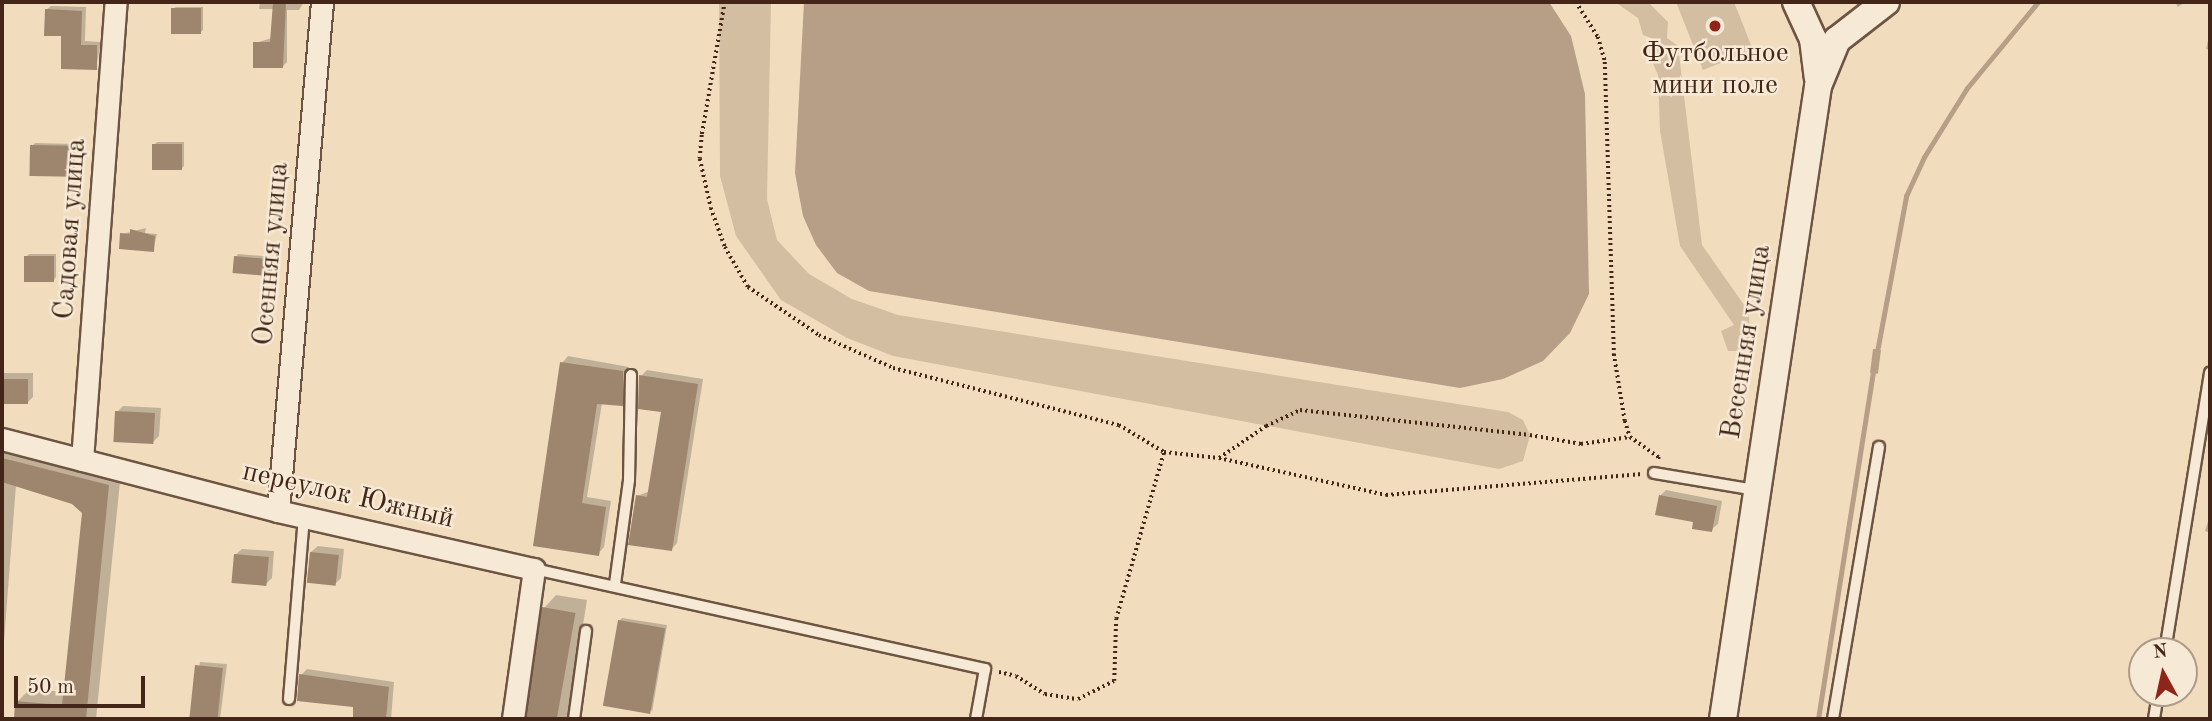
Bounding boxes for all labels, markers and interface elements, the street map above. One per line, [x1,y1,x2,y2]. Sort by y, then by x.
marker: Футбольное мини поле [1707,18,1723,34]
place label: Футбольное мини поле [1641,37,1789,103]
street label: Садовая улица [48,137,94,321]
street label: Осенняя улица [247,161,297,347]
street label: Весенняя улица [1715,242,1779,442]
street label: переулок Южный [239,455,457,537]
north arrow [2128,637,2198,707]
text: N [2152,642,2169,663]
scale bar [18,662,149,706]
text: 50 m [27,677,74,698]

